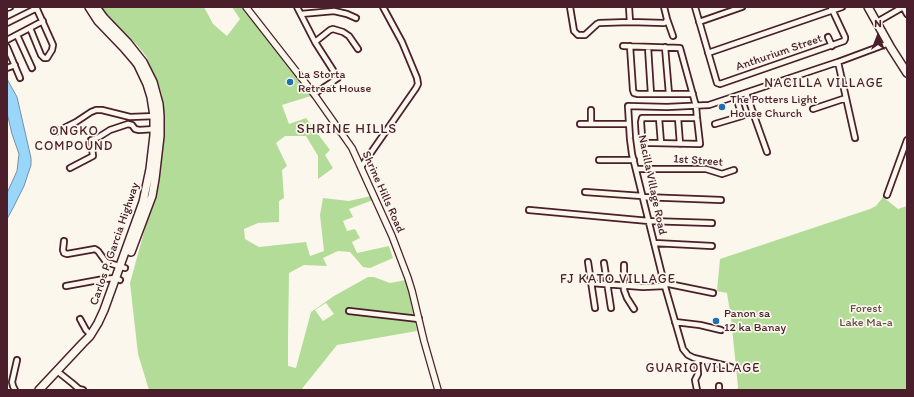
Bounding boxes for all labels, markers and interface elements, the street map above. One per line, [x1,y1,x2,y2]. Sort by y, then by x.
north arrow [858,16,898,56]
text: N [874,17,882,30]
street label: Anthurium Street [734,31,824,75]
place label: La Storta Retreat House [298,68,371,96]
district label: NACILLA VILLAGE [765,76,883,92]
marker: La Storta Retreat House [285,77,295,87]
place label: The Potters Light House Church [730,93,817,121]
marker: The Potters Light House Church [717,102,727,112]
district label: SHRINE HILLS [297,121,397,137]
district label: ONGKO COMPOUND [35,124,113,155]
street label: Nacilla Village Road [634,134,670,236]
street label: Shrine Hills Road [359,149,407,235]
street label: 1st Street [673,152,723,170]
street label: Carlos P. Garcia Highway [87,181,143,307]
district label: FJ KATO VILLAGE [560,272,676,288]
park label: Forest Lake Ma-a [839,302,893,330]
place label: Panon sa 12 ka Banay [724,307,786,335]
marker: Panon sa 12 ka Banay [711,316,721,326]
district label: GUARIO VILLAGE [645,361,761,377]

